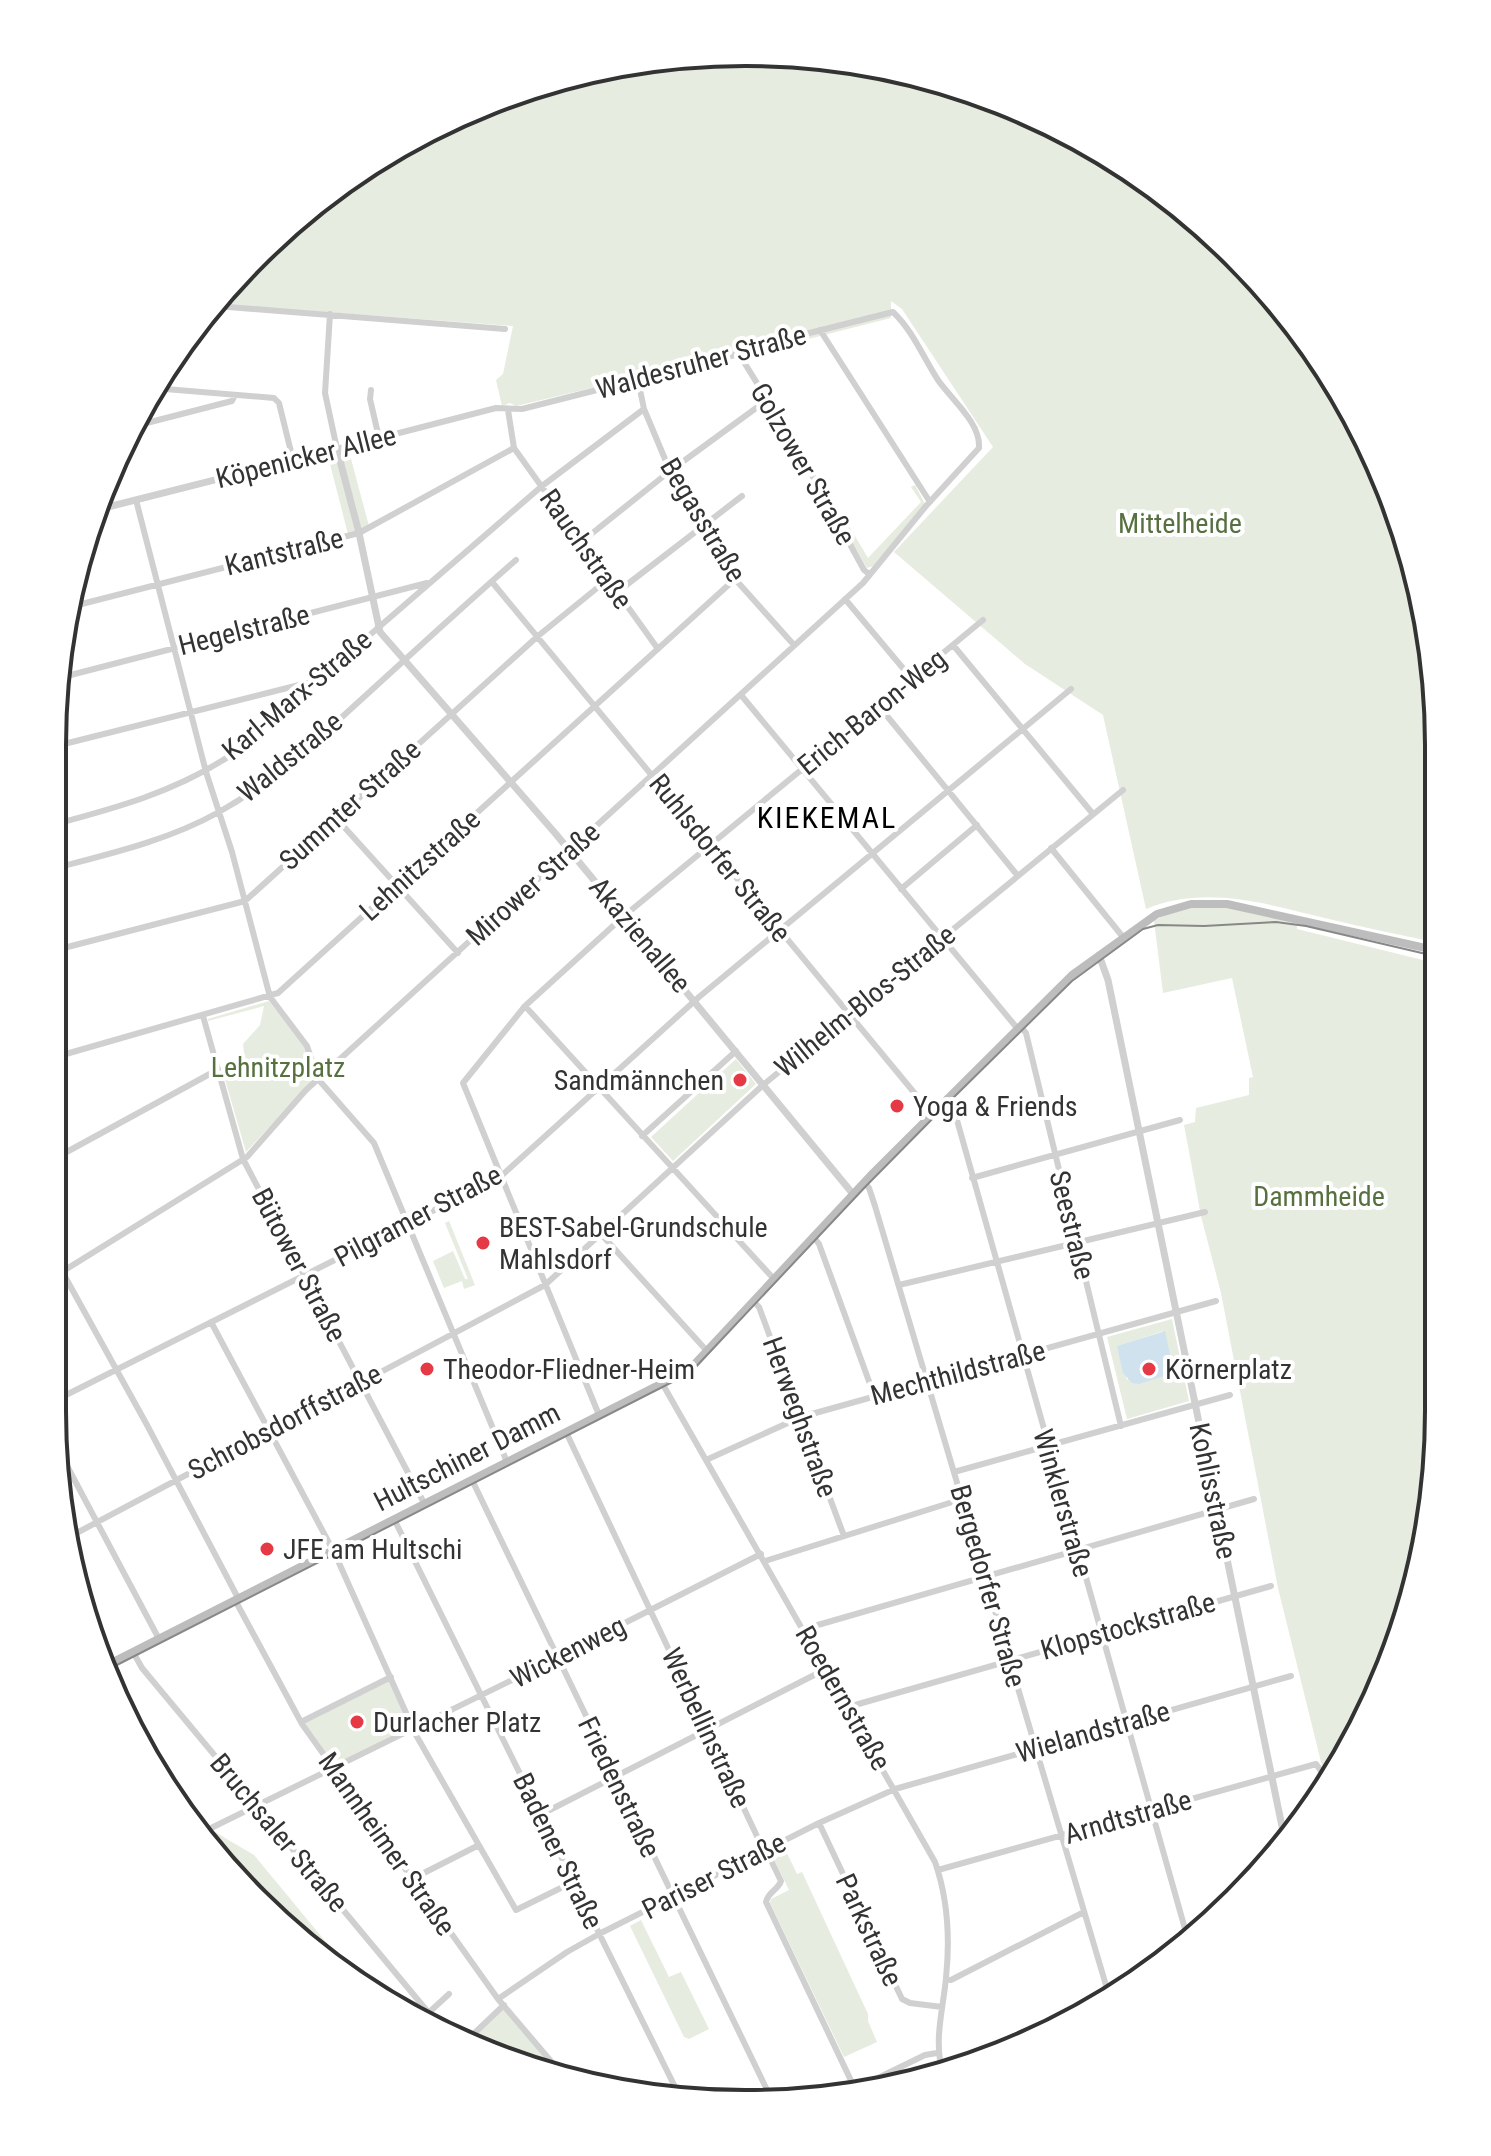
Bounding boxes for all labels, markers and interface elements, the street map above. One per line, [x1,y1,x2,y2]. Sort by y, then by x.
street label: Waldesruher Straße [592,318,810,406]
street label: Golzower Straße [743,377,863,551]
street label: Köpenicker Allee [212,419,400,495]
street label: Begasstraße [653,452,753,588]
street label: Rauchstraße [533,483,639,615]
park label: Mittelheide [1118,507,1242,540]
street label: Kantstraße [221,521,347,583]
street label: Hegelstraße [175,598,313,662]
street label: Karl-Marx-Straße [216,623,378,767]
street label: Erich-Baron-Weg [791,642,953,782]
street label: Waldstraße [231,705,349,809]
street label: Summter Straße [273,733,427,877]
street label: Ruhlsdorfer Straße [642,767,798,949]
district label: KIEKEMAL [757,800,897,835]
street label: Lehnitzstraße [353,802,487,928]
street label: Mirower Straße [459,815,607,953]
street label: Akazienallee [582,871,698,999]
street label: Wilhelm-Blos-Straße [768,918,962,1084]
park label: Lehnitzplatz [211,1051,345,1084]
place label: Sandmännchen [554,1064,724,1097]
marker: Sandmännchen [731,1071,749,1089]
place label: Yoga & Friends [913,1090,1078,1123]
marker: Yoga & Friends [888,1097,906,1115]
street label: Pilgramer Straße [329,1158,507,1274]
street label: Seestraße [1043,1167,1101,1283]
park label: Dammheide [1253,1180,1385,1213]
street label: Bütower Straße [245,1183,353,1347]
place label: BEST-Sabel-Grundschule Mahlsdorf [499,1211,768,1276]
marker: BEST-Sabel-Grundschule Mahlsdorf [474,1234,492,1252]
street label: Herweghstraße [756,1332,844,1502]
street label: Mechthildstraße [867,1334,1049,1412]
place label: Theodor-Fliedner-Heim [443,1353,695,1386]
place label: Körnerplatz [1165,1353,1292,1386]
street label: Schrobsdorffstraße [183,1357,387,1487]
marker: Theodor-Fliedner-Heim [418,1360,436,1378]
marker: Körnerplatz [1140,1360,1158,1378]
street label: Hultschiner Damm [368,1396,566,1518]
street label: Kohlisstraße [1182,1420,1244,1562]
street label: Winklerstraße [1026,1425,1100,1581]
street label: Bergedorfer Straße [943,1481,1033,1691]
place label: JFE am Hultschi [283,1533,463,1566]
marker: JFE am Hultschi [258,1540,276,1558]
street label: Klopstockstraße [1037,1585,1219,1667]
street label: Wickenweg [505,1609,631,1695]
street label: Roedernstraße [788,1620,898,1776]
street label: Werbellinstraße [655,1643,757,1813]
street label: Wielandstraße [1012,1694,1174,1770]
place label: Durlacher Platz [373,1706,541,1739]
street label: Friedenstraße [571,1711,667,1863]
marker: Durlacher Platz [348,1713,366,1731]
street label: Mannheimer Straße [312,1746,462,1942]
street label: Bruchsaler Straße [203,1747,355,1919]
street label: Badener Straße [506,1768,610,1934]
street label: Arndtstraße [1061,1783,1195,1851]
street label: Pariser Straße [637,1826,791,1926]
street label: Parkstraße [829,1869,909,1991]

